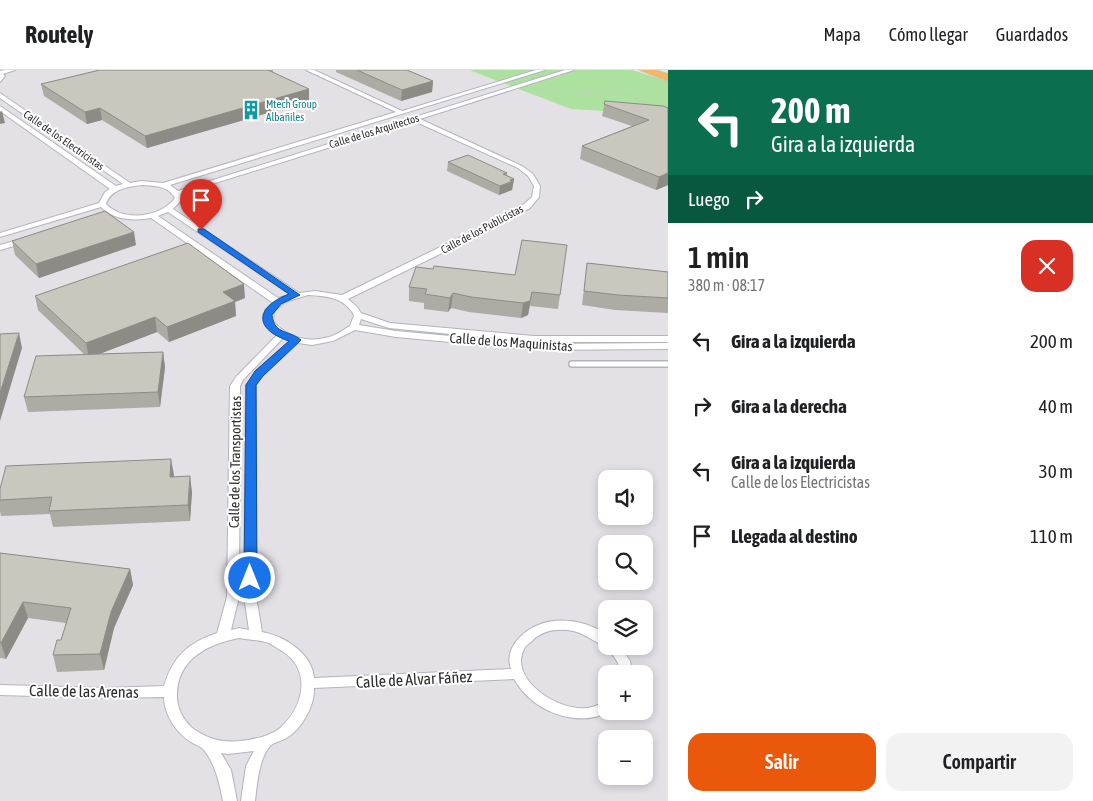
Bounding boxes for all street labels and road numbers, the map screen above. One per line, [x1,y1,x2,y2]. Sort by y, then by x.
street label: Calle de los Electricistas [21,108,107,172]
street label: Calle de los Arquitectos [328,112,420,150]
street label: Calle de los Publicistas [439,202,525,256]
street label: Calle de los Maquinistas [449,330,573,354]
street label: Calle de los Transportistas [226,396,244,528]
street label: Calle de Alvar Fáñez [355,667,473,691]
street label: Calle de las Arenas [29,681,139,701]

